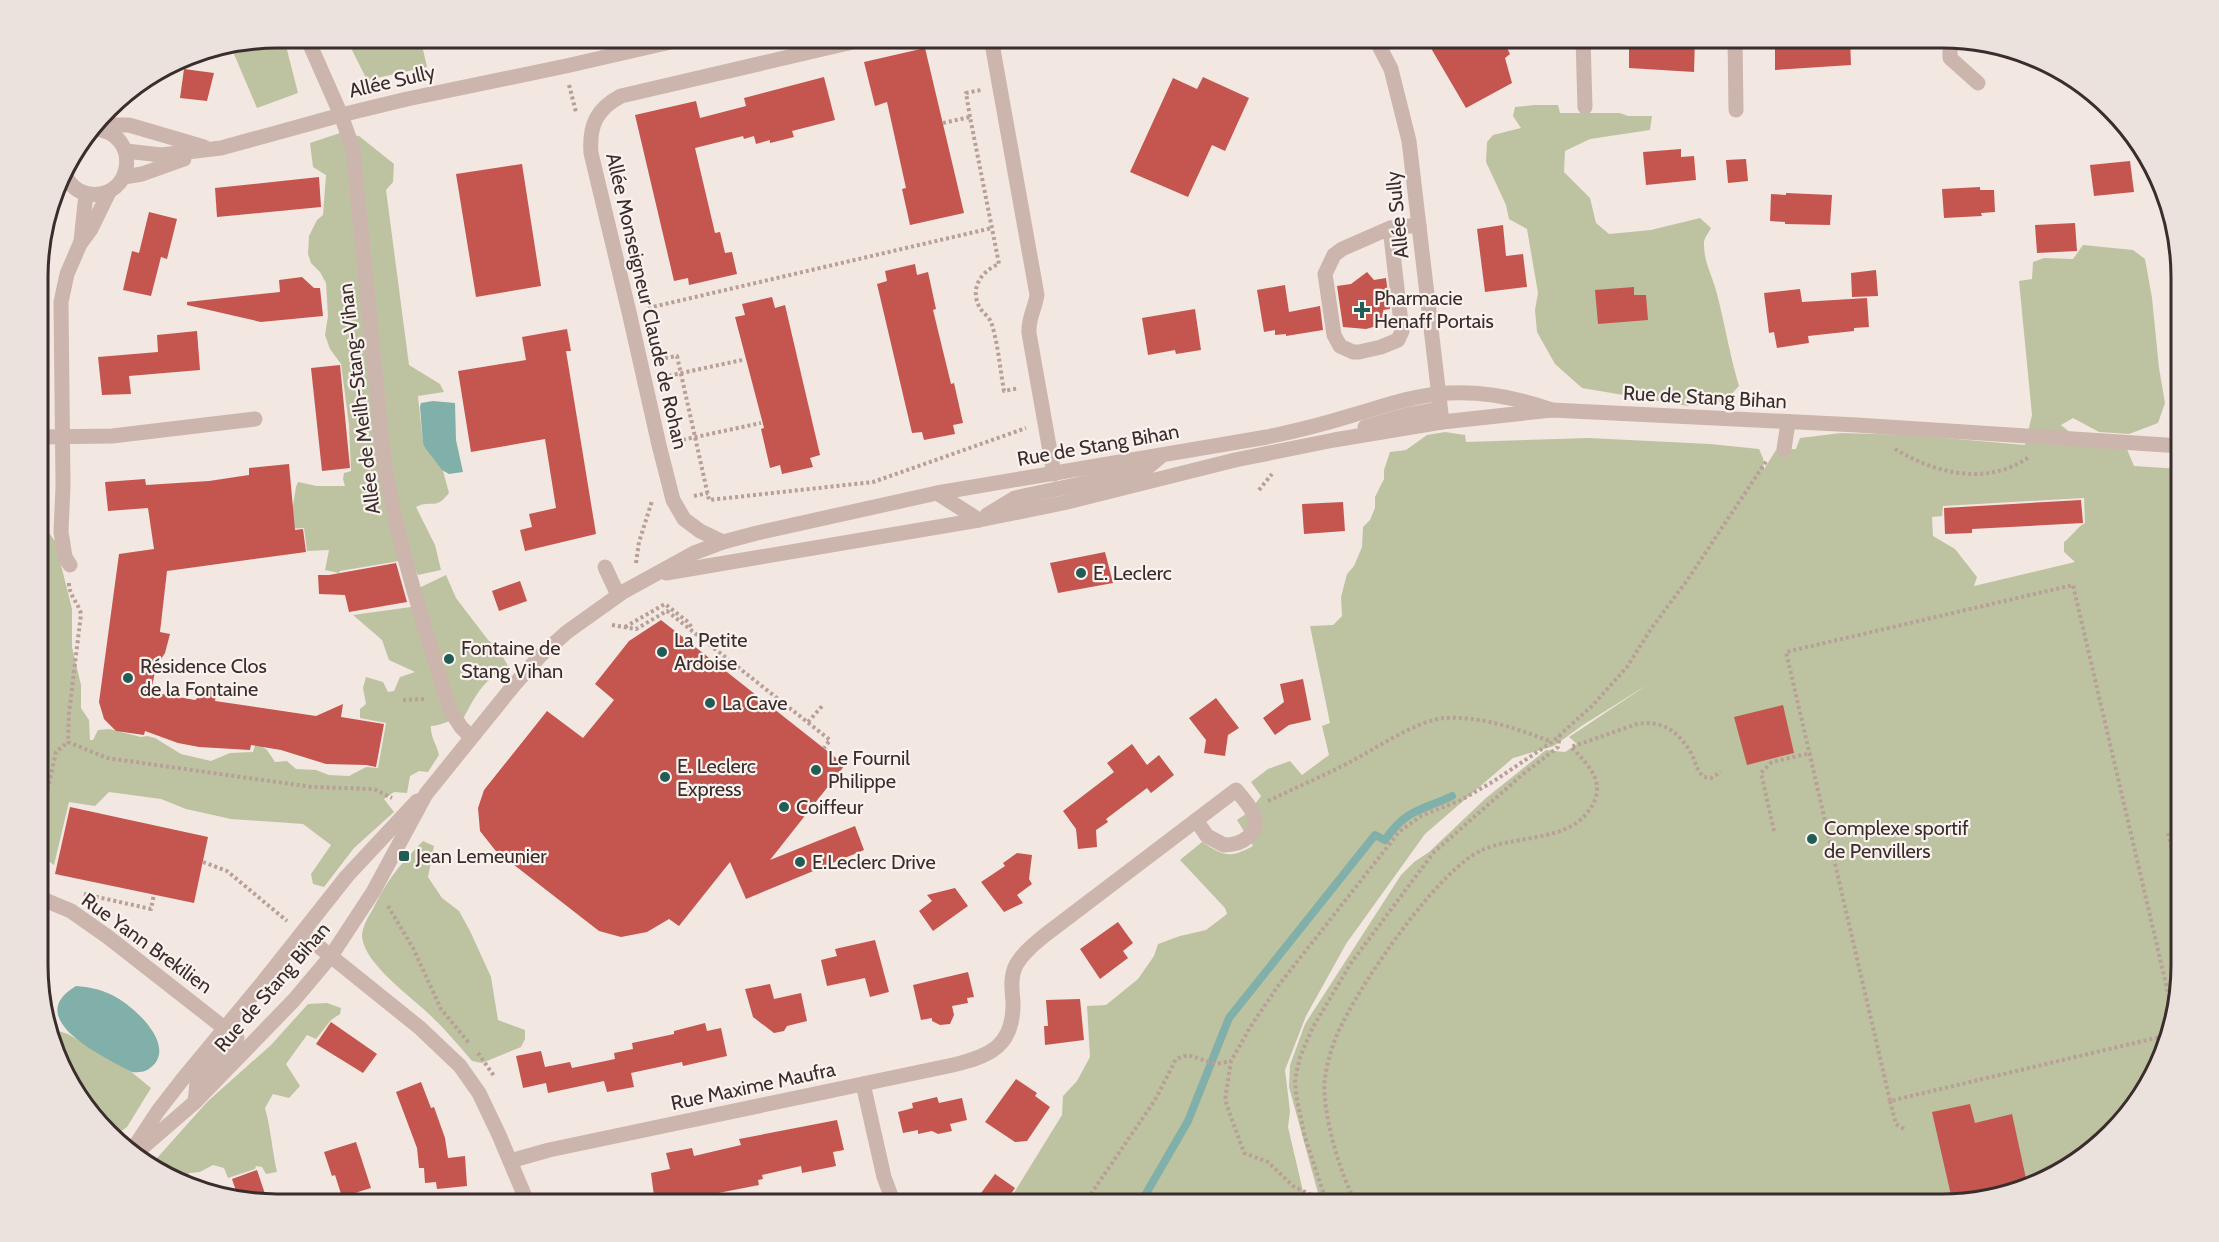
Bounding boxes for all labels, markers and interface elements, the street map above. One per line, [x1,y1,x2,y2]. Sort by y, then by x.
street label: Allée Sully [346,59,438,103]
street label: Allée Monseigneur Claude de Rohan [601,151,693,451]
street label: Allée Sully [1380,170,1414,260]
street label: Allée de Meilh-Stang-Vihan [333,282,385,516]
place label: Pharmacie Henaff Portais [1374,286,1494,333]
marker: Pharmacie Henaff Portais [1355,303,1369,317]
street label: Rue de Stang Bihan [1623,381,1787,413]
street label: Rue de Stang Bihan [1015,419,1181,471]
place label: E. Leclerc [1093,561,1172,585]
marker: E. Leclerc [1074,566,1088,580]
place label: La Petite Ardoise [674,628,747,675]
place label: Fontaine de Stang Vihan [461,636,563,683]
marker: La Petite Ardoise [655,645,669,659]
marker: Fontaine de Stang Vihan [442,652,456,666]
place label: Résidence Clos de la Fontaine [140,654,267,701]
marker: Résidence Clos de la Fontaine [121,671,135,685]
place label: La Cave [722,691,788,715]
marker: La Cave [703,696,717,710]
place label: Le Fournil Philippe [828,746,910,793]
place label: E. Leclerc Express [677,754,756,801]
marker: Le Fournil Philippe [809,763,823,777]
marker: E. Leclerc Express [658,770,672,784]
place label: Coiffeur [796,795,864,819]
marker: Coiffeur [777,800,791,814]
place label: Complexe sportif de Penvillers [1824,816,1969,863]
marker: Complexe sportif de Penvillers [1805,832,1819,846]
place label: Jean Lemeunier [415,844,547,868]
marker: Jean Lemeunier [397,849,411,863]
place label: E.Leclerc Drive [812,850,936,874]
marker: E.Leclerc Drive [793,855,807,869]
street label: Rue Yann Brekilien [77,888,217,998]
street label: Rue de Stang Bihan [209,917,335,1057]
street label: Rue Maxime Maufra [669,1057,838,1115]

